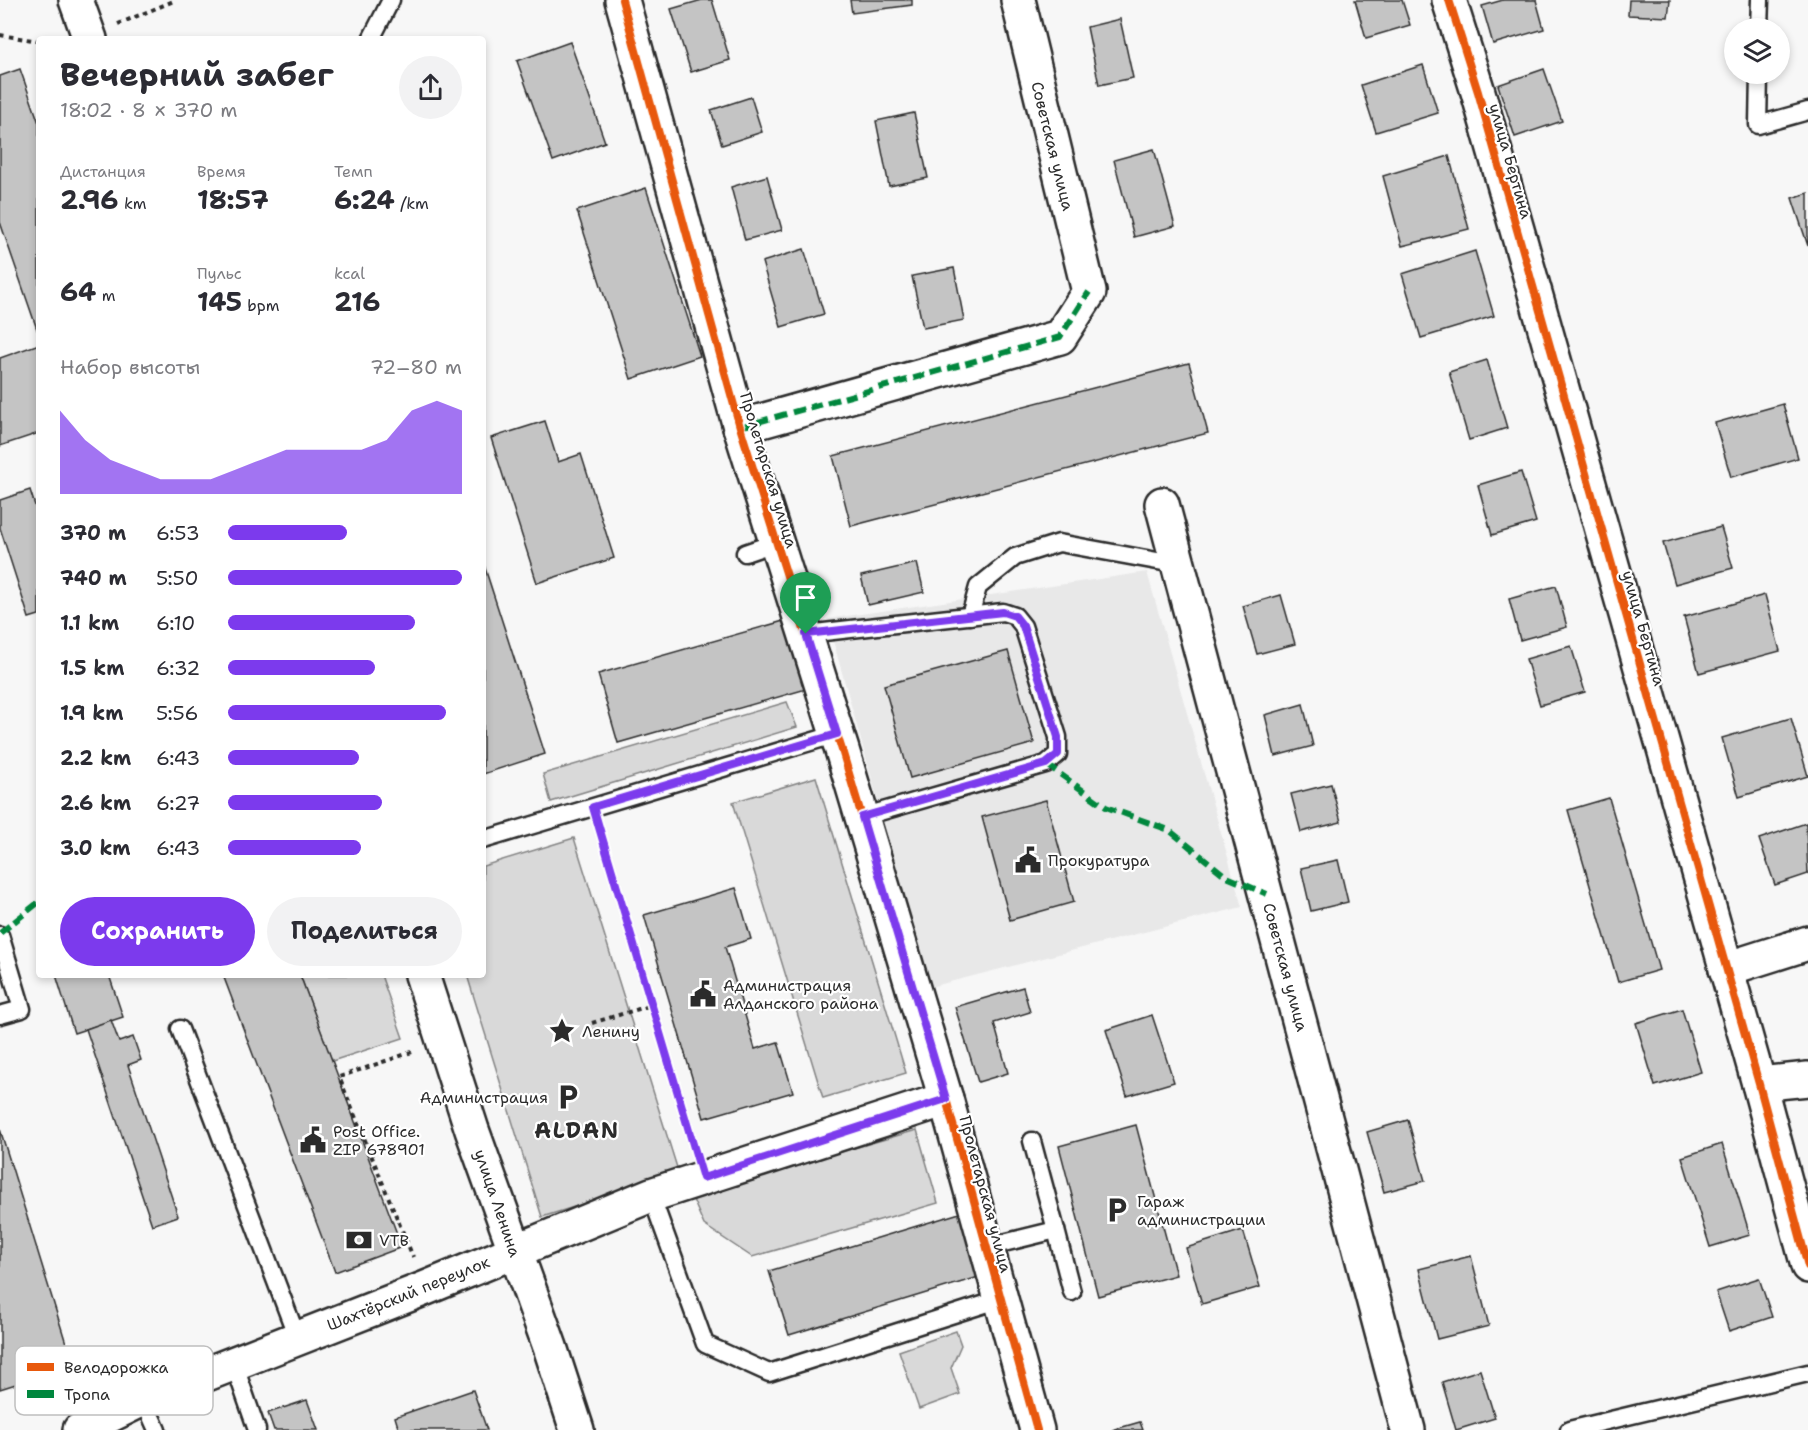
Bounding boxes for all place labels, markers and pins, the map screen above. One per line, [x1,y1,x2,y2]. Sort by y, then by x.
pin [780,572,831,634]
public building icon: Прокуратура [1013,845,1043,875]
place label: Прокуратура [1048,850,1150,871]
place label: Администрация Алданского района [723,975,878,1014]
public building icon: Администрация Алданского района [688,979,718,1009]
place icon: Ленину [547,1016,577,1046]
place label: Ленину [582,1021,640,1042]
parking icon: Администрация [553,1082,583,1112]
place label: Администрация [420,1087,548,1108]
place label: Post Office. ZIP 678901 [333,1121,425,1160]
public building icon: Post Office. ZIP 678901 [298,1125,328,1155]
place label: Гараж администрации [1137,1191,1265,1230]
parking icon: Гараж администрации [1102,1195,1132,1225]
bank icon: VTB [344,1225,374,1255]
place label: VTB [379,1230,409,1251]

